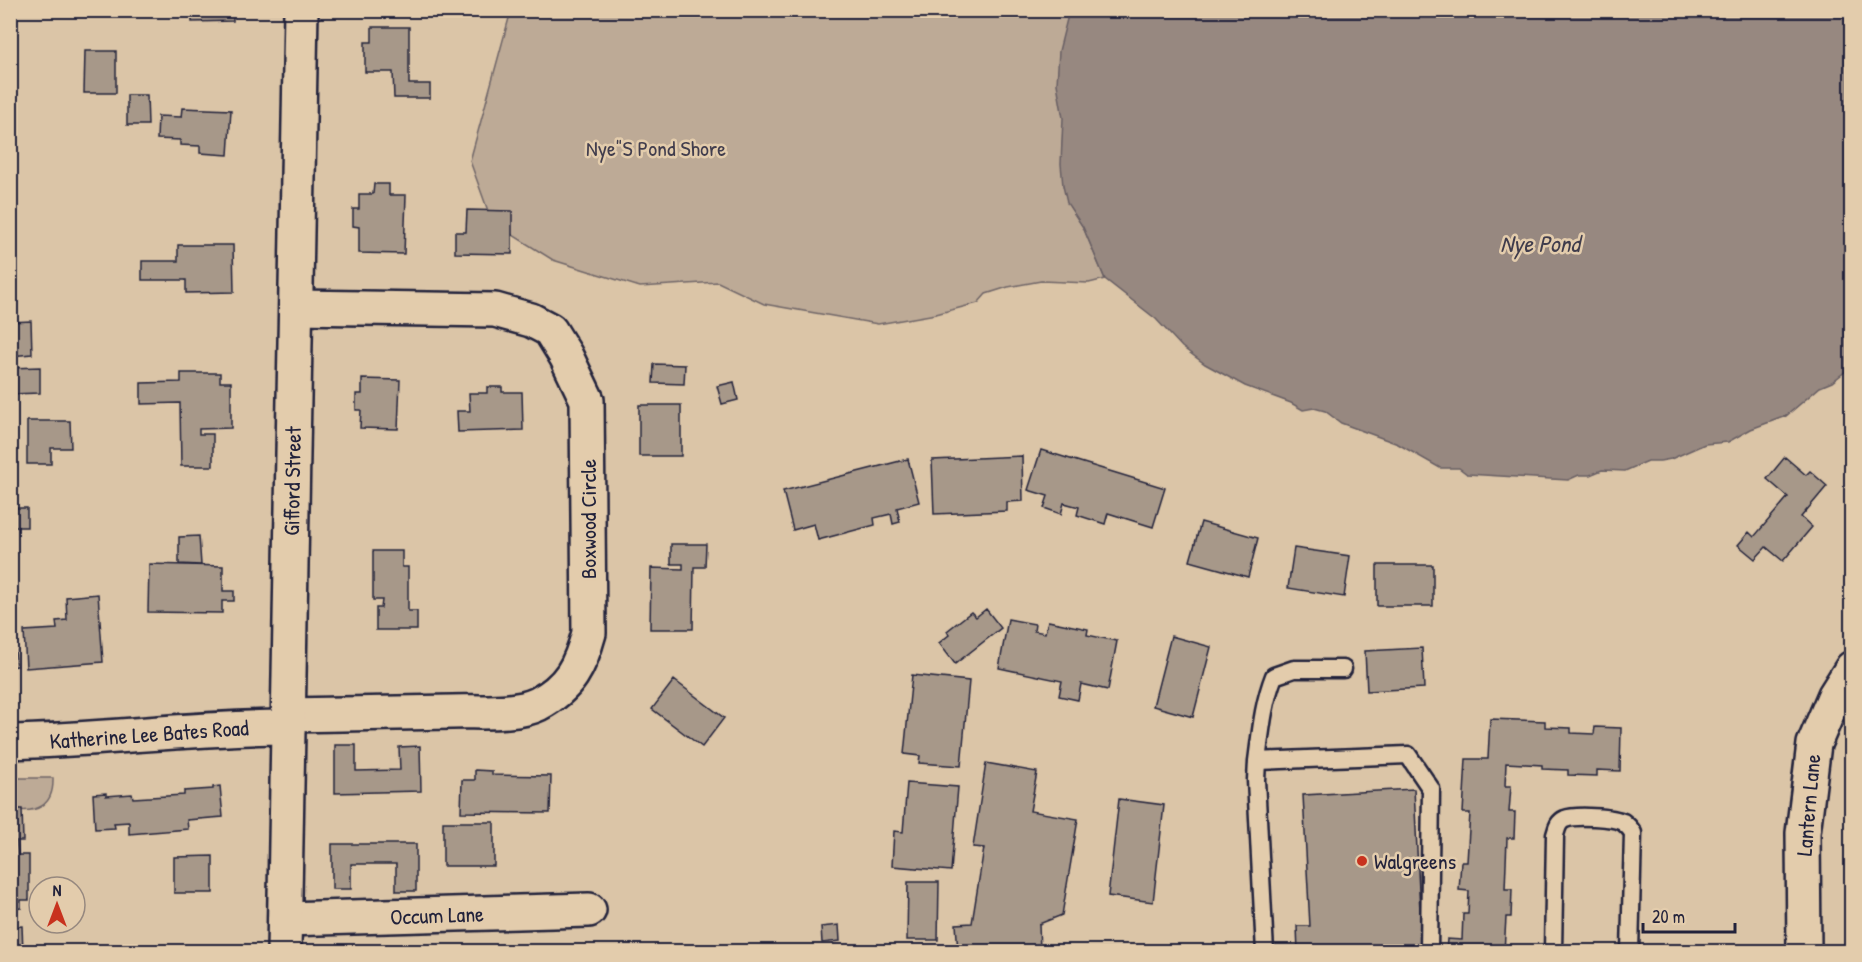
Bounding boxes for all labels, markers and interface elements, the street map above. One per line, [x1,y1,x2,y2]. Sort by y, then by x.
park label: Nye"S Pond Shore [586,133,726,163]
water label: Nye Pond [1500,227,1583,260]
street label: Gifford Street [276,426,308,536]
street label: Boxwood Circle [573,459,603,579]
street label: Katherine Lee Bates Road [49,712,250,756]
street label: Lantern Lane [1789,753,1827,857]
place label: Walgreens [1374,846,1456,876]
marker: Walgreens [1355,854,1369,868]
north arrow [27,875,87,935]
text: N [53,879,62,901]
scale bar [1643,896,1734,934]
street label: Occum Lane [390,898,485,932]
text: 20 m [1652,904,1685,929]

